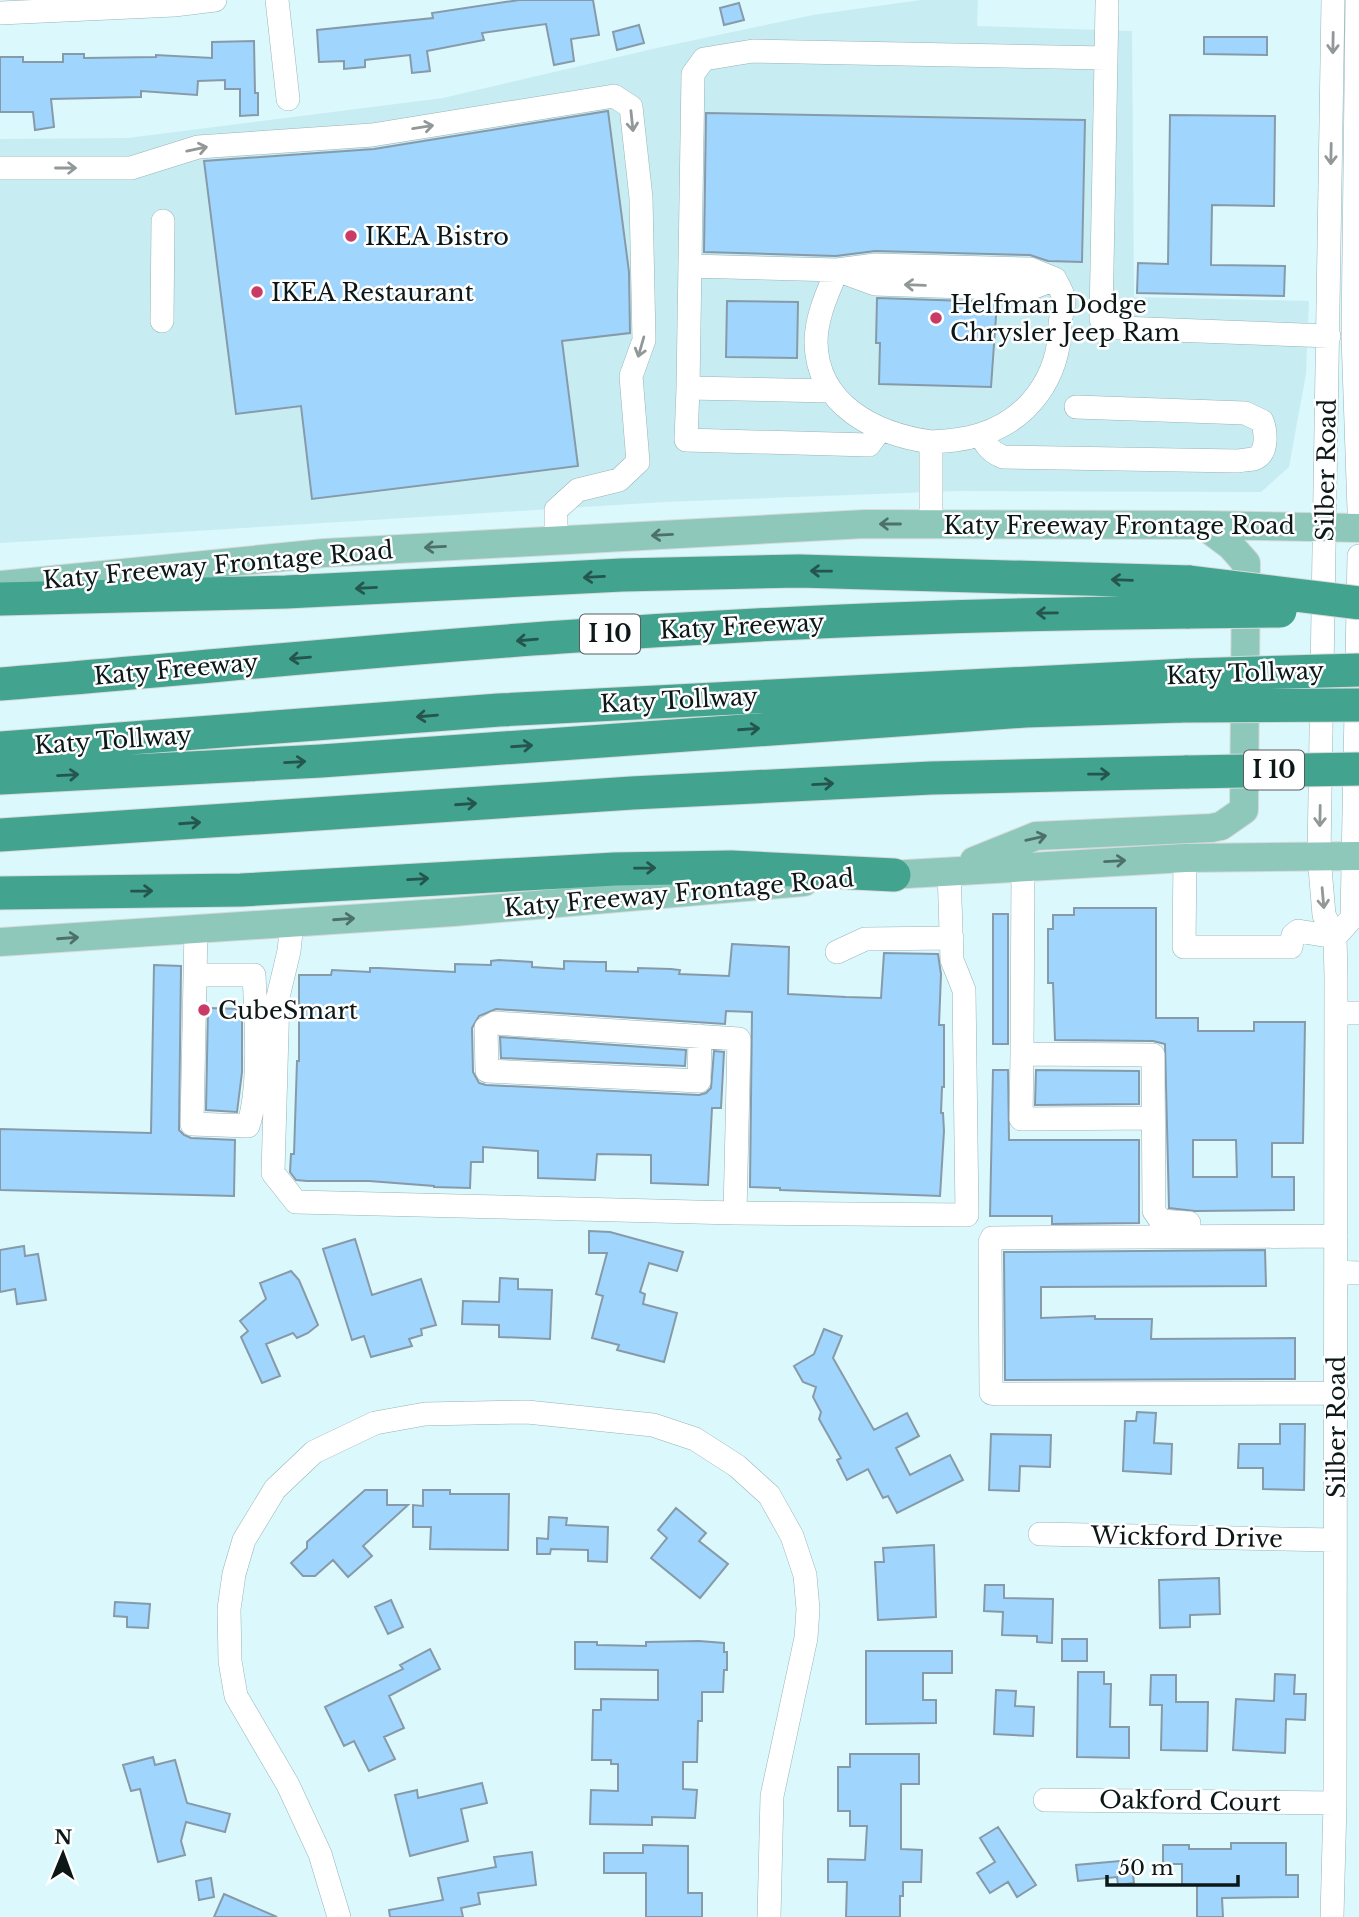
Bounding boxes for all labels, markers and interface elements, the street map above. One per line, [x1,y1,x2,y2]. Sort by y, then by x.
one-way arrow [1326,31,1339,54]
one-way arrow [626,109,639,131]
one-way arrow [411,120,434,133]
one-way arrow [185,141,207,154]
one-way arrow [1324,142,1338,165]
one-way arrow [54,161,77,175]
place label: IKEA Bistro [365,222,509,251]
marker: IKEA Bistro [343,228,359,244]
place label: IKEA Restaurant [271,278,474,307]
one-way arrow [904,279,927,292]
marker: IKEA Restaurant [249,284,265,300]
place label: Helfman Dodge Chrysler Jeep Ram [950,290,1180,347]
marker: Helfman Dodge Chrysler Jeep Ram [928,310,944,326]
one-way arrow [633,336,646,358]
street label: Silber Road [1310,399,1342,541]
street label: Katy Freeway Frontage Road [943,511,1295,540]
one-way arrow [878,517,901,531]
one-way arrow [651,528,674,541]
street label: Katy Freeway Frontage Road [42,535,394,595]
one-way arrow [424,541,447,554]
one-way arrow [810,565,833,578]
one-way arrow [582,570,605,583]
one-way arrow [1111,574,1134,587]
one-way arrow [356,582,378,595]
street label: Katy Freeway [659,607,826,645]
one-way arrow [1036,607,1059,620]
road number: I 10 [580,614,640,654]
one-way arrow [516,634,538,647]
street label: Katy Freeway [92,647,260,691]
one-way arrow [289,652,312,665]
street label: Katy Tollway [1166,656,1325,690]
street label: Katy Tollway [599,681,759,719]
one-way arrow [417,710,439,723]
street label: Katy Tollway [33,720,193,760]
one-way arrow [737,722,760,735]
one-way arrow [510,739,533,752]
road number: I 10 [1244,750,1304,790]
one-way arrow [284,756,307,769]
one-way arrow [1088,767,1111,781]
one-way arrow [56,768,79,781]
one-way arrow [811,777,834,790]
one-way arrow [454,798,477,811]
one-way arrow [1313,804,1327,827]
one-way arrow [179,816,201,829]
one-way arrow [1024,831,1046,844]
one-way arrow [1103,855,1126,868]
one-way arrow [633,862,656,875]
street label: Katy Freeway Frontage Road [503,863,855,923]
one-way arrow [406,872,429,885]
one-way arrow [130,884,153,898]
one-way arrow [1317,886,1330,909]
one-way arrow [332,912,355,925]
one-way arrow [56,931,79,944]
place label: CubeSmart [218,996,358,1025]
marker: CubeSmart [196,1002,212,1018]
street label: Silber Road [1322,1356,1351,1498]
street label: Wickford Drive [1090,1521,1283,1553]
street label: Oakford Court [1099,1785,1281,1817]
north arrow [28,1819,98,1889]
text: N [54,1826,73,1849]
scale bar [1107,1843,1238,1887]
text: 50 m [1118,1855,1174,1881]

